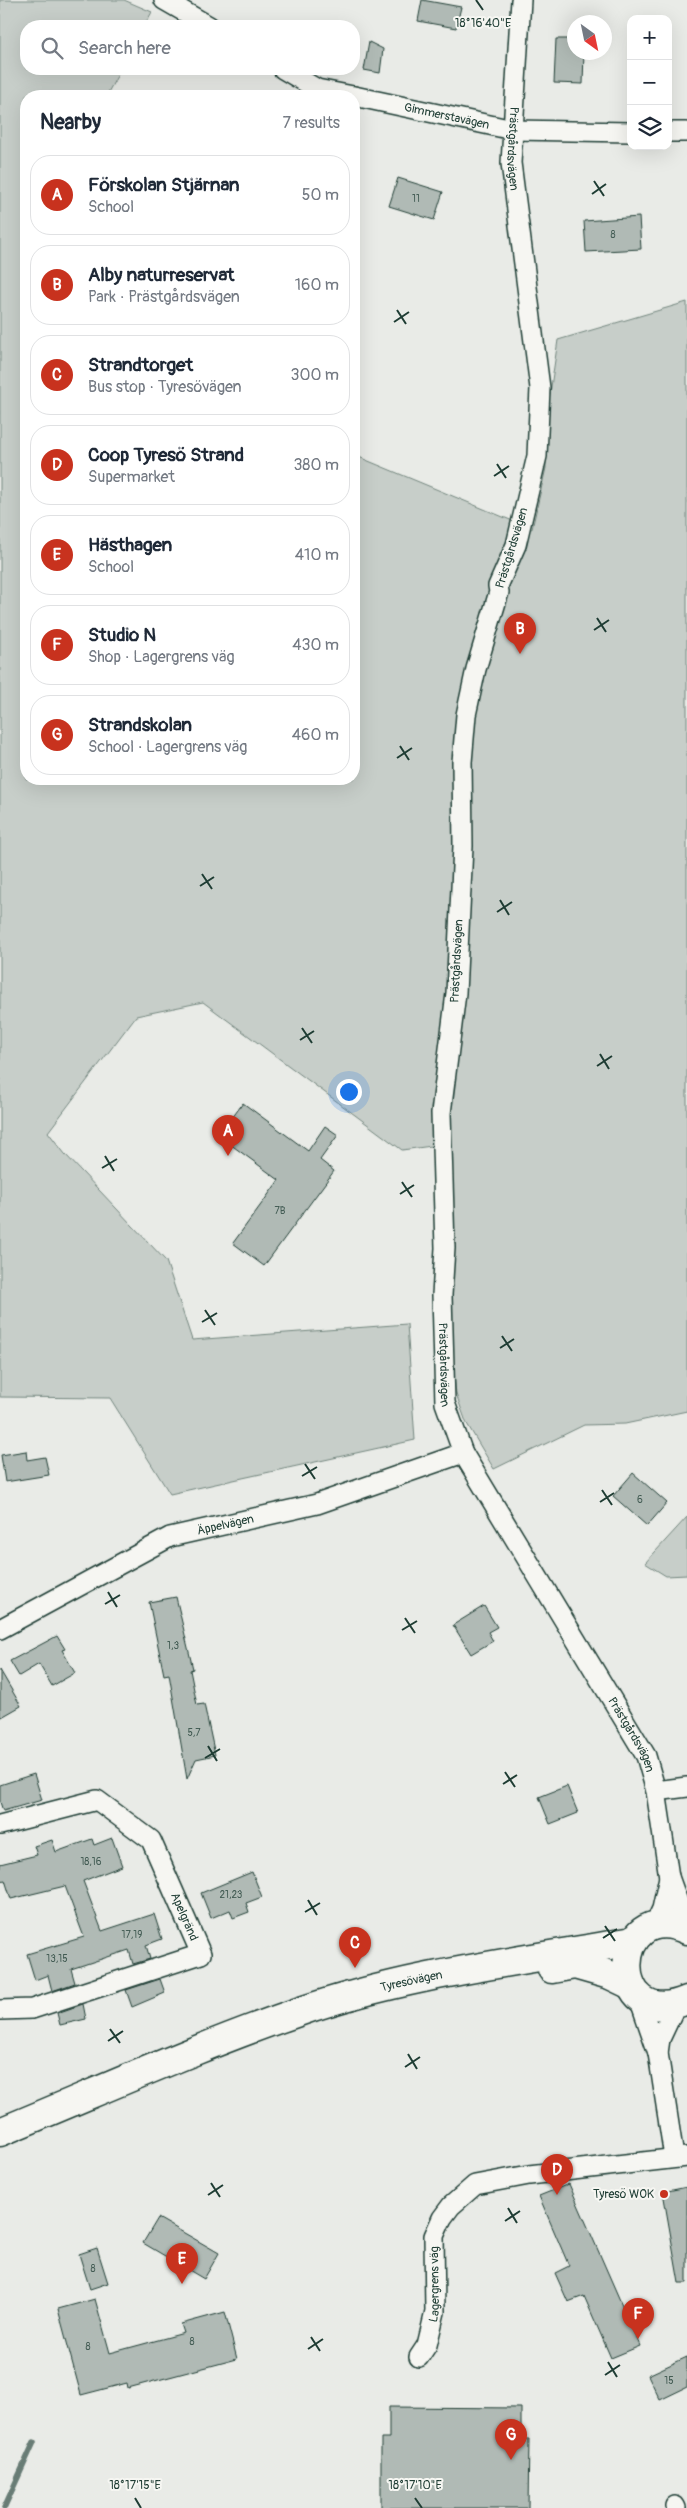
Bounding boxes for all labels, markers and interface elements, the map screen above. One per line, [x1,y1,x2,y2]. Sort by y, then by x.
north arrow [567,15,612,60]
map controls [627,15,672,150]
button: + [627,15,672,60]
text: 18°16'40"E [455,16,511,31]
search box [20,20,360,75]
icon: search [38,34,66,62]
text: Search here [78,36,171,60]
button: − [627,60,672,105]
street label: Gimmerstavägen [403,99,491,132]
button: layers [627,105,672,150]
street label: Prästgårdsvägen [503,106,522,192]
text: Nearby [40,109,101,136]
text: 7 results [282,113,340,133]
text: Förskolan Stjärnan [88,173,240,197]
text: A [52,185,62,205]
text: 50 m [302,185,339,205]
house number: 11 [412,193,420,205]
text: School [88,197,134,217]
house number: 8 [610,229,616,241]
text: Alby naturreservat [88,263,234,287]
text: B [52,275,62,295]
text: 160 m [295,275,339,295]
text: Park · Prästgårdsvägen [88,287,240,307]
text: Strandtorget [88,353,193,377]
text: C [52,365,62,385]
text: 300 m [291,365,339,385]
text: Bus stop · Tyresövägen [88,377,242,397]
text: Coop Tyresö Strand [88,443,244,467]
text: D [52,455,62,475]
text: 380 m [293,455,339,475]
text: Supermarket [88,467,175,487]
street label: Prästgårdsvägen [493,506,531,590]
text: Hästhagen [88,533,172,557]
text: E [53,545,61,565]
text: 410 m [295,545,339,565]
text: School [88,557,134,577]
pin: B [504,613,536,654]
text: Studio N [88,623,156,647]
text: F [52,635,62,655]
text: 430 m [292,635,339,655]
text: Shop · Lagergrens väg [88,647,235,667]
text: Strandskolan [88,713,192,737]
text: G [52,725,62,745]
text: 460 m [292,725,339,745]
text: School · Lagergrens väg [88,737,247,757]
street label: Prästgårdsvägen [447,919,467,1003]
your location [336,1079,362,1105]
pin: A [212,1115,244,1156]
house number: 7B [275,1205,286,1217]
street label: Prästgårdsvägen [435,1322,453,1409]
house number: 6 [637,1494,643,1506]
street label: Äppelvägen [195,1511,255,1538]
house number: 1,3 [167,1640,179,1652]
street label: Prästgårdsvägen [605,1694,658,1774]
house number: 5,7 [187,1727,201,1739]
house number: 18,16 [80,1856,102,1868]
house number: 21,23 [220,1889,243,1901]
street label: Apelgränd [167,1890,202,1943]
pin: C [339,1927,371,1968]
house number: 17,19 [122,1929,142,1941]
house number: 13,15 [46,1953,68,1965]
street label: Tyresövägen [379,1967,444,1995]
pin: D [541,2154,573,2195]
place label: Tyresö WOK [593,2187,654,2202]
marker: Tyresö WOK [658,2188,670,2200]
pin: E [166,2243,198,2284]
street label: Lagergrens väg [425,2246,443,2324]
house number: 8 [90,2263,96,2275]
pin: F [622,2298,654,2339]
house number: 8 [189,2336,195,2348]
house number: 8 [85,2341,91,2353]
house number: 15 [664,2375,674,2387]
pin: G [495,2419,527,2460]
text: 18°17'15"E [109,2478,161,2493]
text: 18°17'10"E [388,2478,442,2493]

